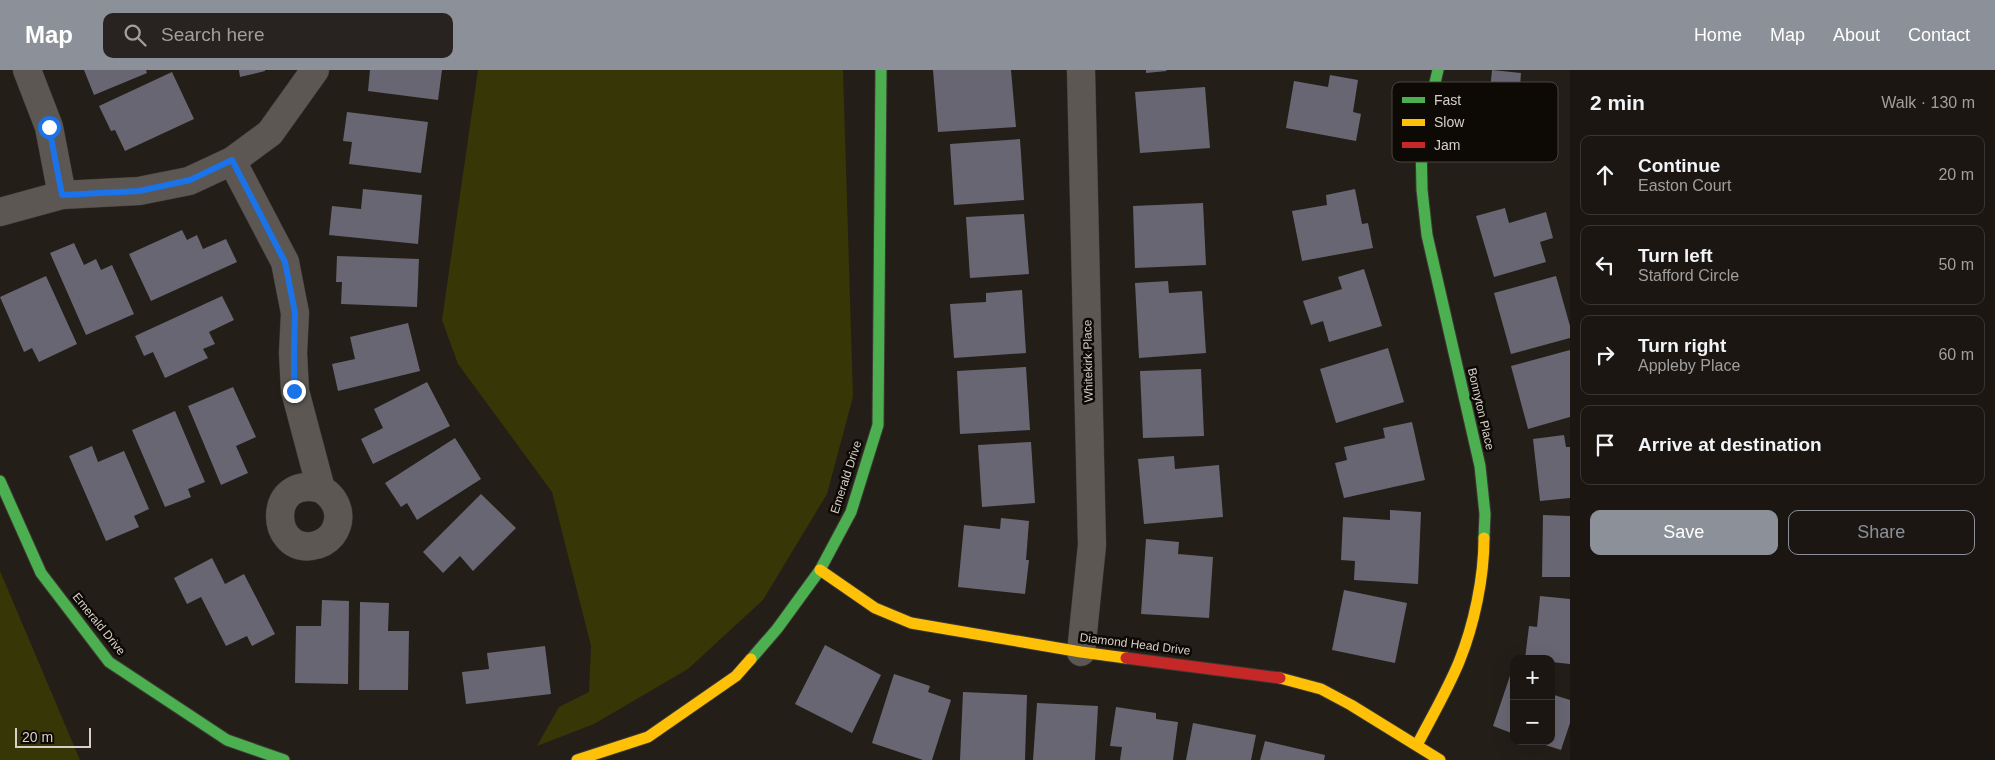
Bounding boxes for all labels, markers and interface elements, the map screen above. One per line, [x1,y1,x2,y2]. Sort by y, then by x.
search box [103,13,453,58]
text: Map [25,21,73,48]
icon: search [121,21,149,49]
text: Search here [161,24,265,45]
text: Home [1694,25,1742,45]
text: Map [1770,25,1805,45]
text: About [1833,25,1880,45]
text: Contact [1908,25,1970,45]
legend [1392,82,1558,162]
text: 2 min [1590,91,1645,114]
text: Fast [1434,92,1461,108]
text: Walk · 130 m [1881,94,1975,111]
text: Slow [1434,114,1465,130]
route start [38,116,61,139]
text: Jam [1434,137,1460,153]
text: Continue [1638,155,1720,176]
icon: ahead [1591,161,1619,189]
text: 20 m [1938,166,1974,183]
text: Easton Court [1638,177,1731,194]
text: Turn left [1638,245,1713,266]
icon: left [1591,251,1619,279]
text: 50 m [1938,256,1974,273]
text: Stafford Circle [1638,267,1739,284]
street label: Whitekirk Place [1080,319,1096,402]
text: Turn right [1638,335,1726,356]
icon: right [1591,341,1619,369]
text: 60 m [1938,346,1974,363]
text: Appleby Place [1638,357,1740,374]
street label: Bonnyton Place [1465,366,1497,452]
route end [283,380,306,403]
icon: arrive [1591,431,1619,459]
text: Arrive at destination [1638,434,1822,455]
street label: Emerald Drive [828,438,865,515]
button: Save [1590,510,1778,555]
button: Share [1788,510,1975,555]
street label: Emerald Drive [70,590,129,658]
street label: Diamond Head Drive [1079,630,1191,658]
map controls [1510,655,1555,745]
button: + [1510,655,1555,700]
button: − [1510,700,1555,745]
scale bar [15,725,91,748]
text: 20 m [22,729,53,745]

